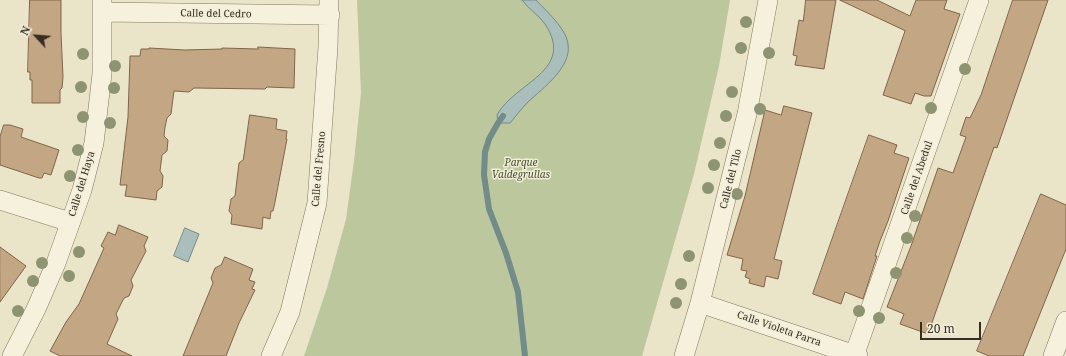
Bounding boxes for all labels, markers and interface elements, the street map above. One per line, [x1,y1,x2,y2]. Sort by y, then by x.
street label: Calle del Cedro [180,7,252,21]
north arrow [16,16,56,56]
text: N [16,23,33,38]
street label: Calle del Fresno [310,131,328,207]
street label: Calle del Abedul [899,140,935,216]
street label: Calle del Tilo [718,148,744,210]
street label: Calle del Haya [66,150,98,218]
park label: Parque Valdegrullas [492,157,550,180]
street label: Calle Violeta Parra [735,309,823,349]
scale bar [922,314,983,340]
text: 20 m [927,320,955,337]

